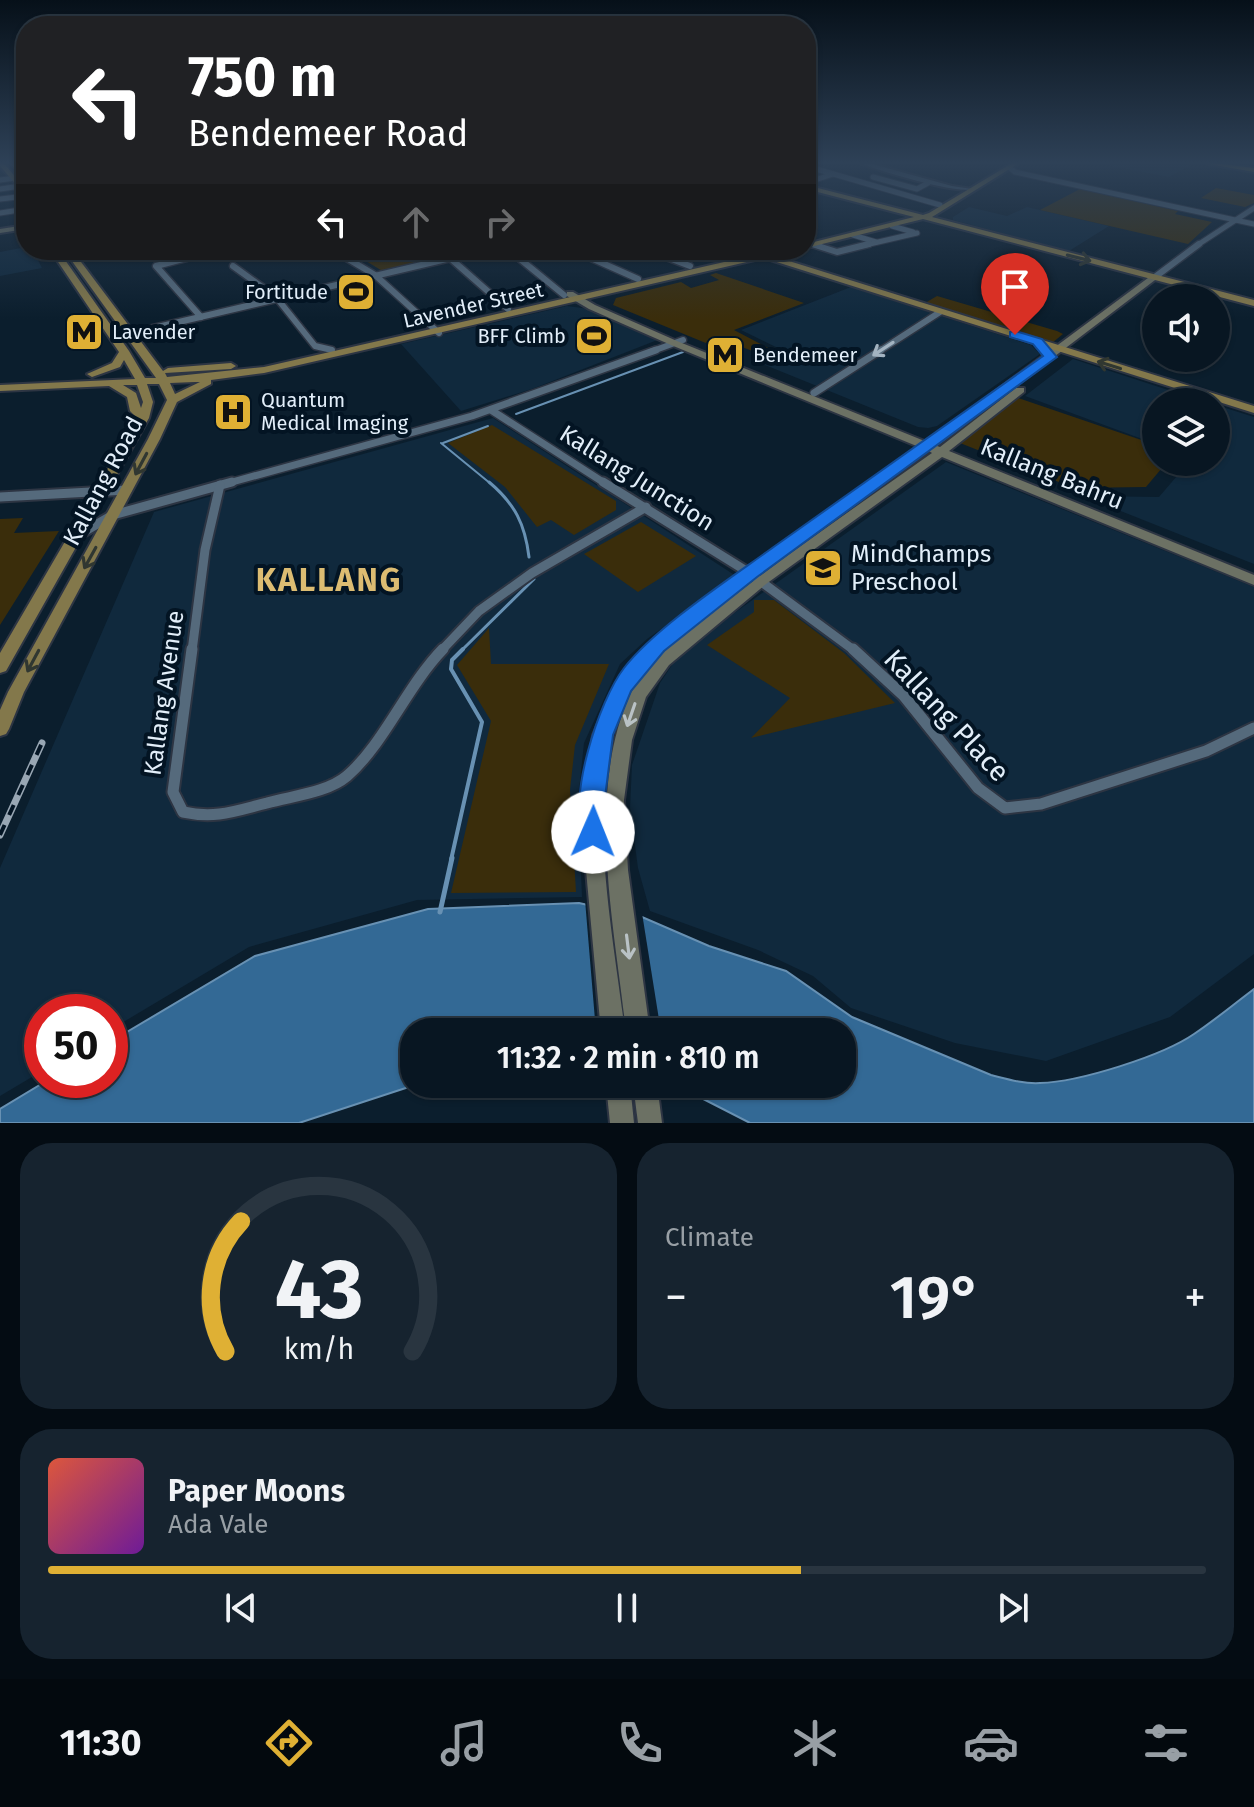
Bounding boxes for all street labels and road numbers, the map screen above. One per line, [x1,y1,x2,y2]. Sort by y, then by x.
street label: Lavender Street [401,277,546,333]
street label: Kallang Road [57,412,149,550]
street label: Kallang Junction [555,419,719,537]
street label: Kallang Bahru [976,433,1128,515]
street label: Kallang Avenue [139,609,189,777]
street label: Kallang Place [877,642,1016,788]

